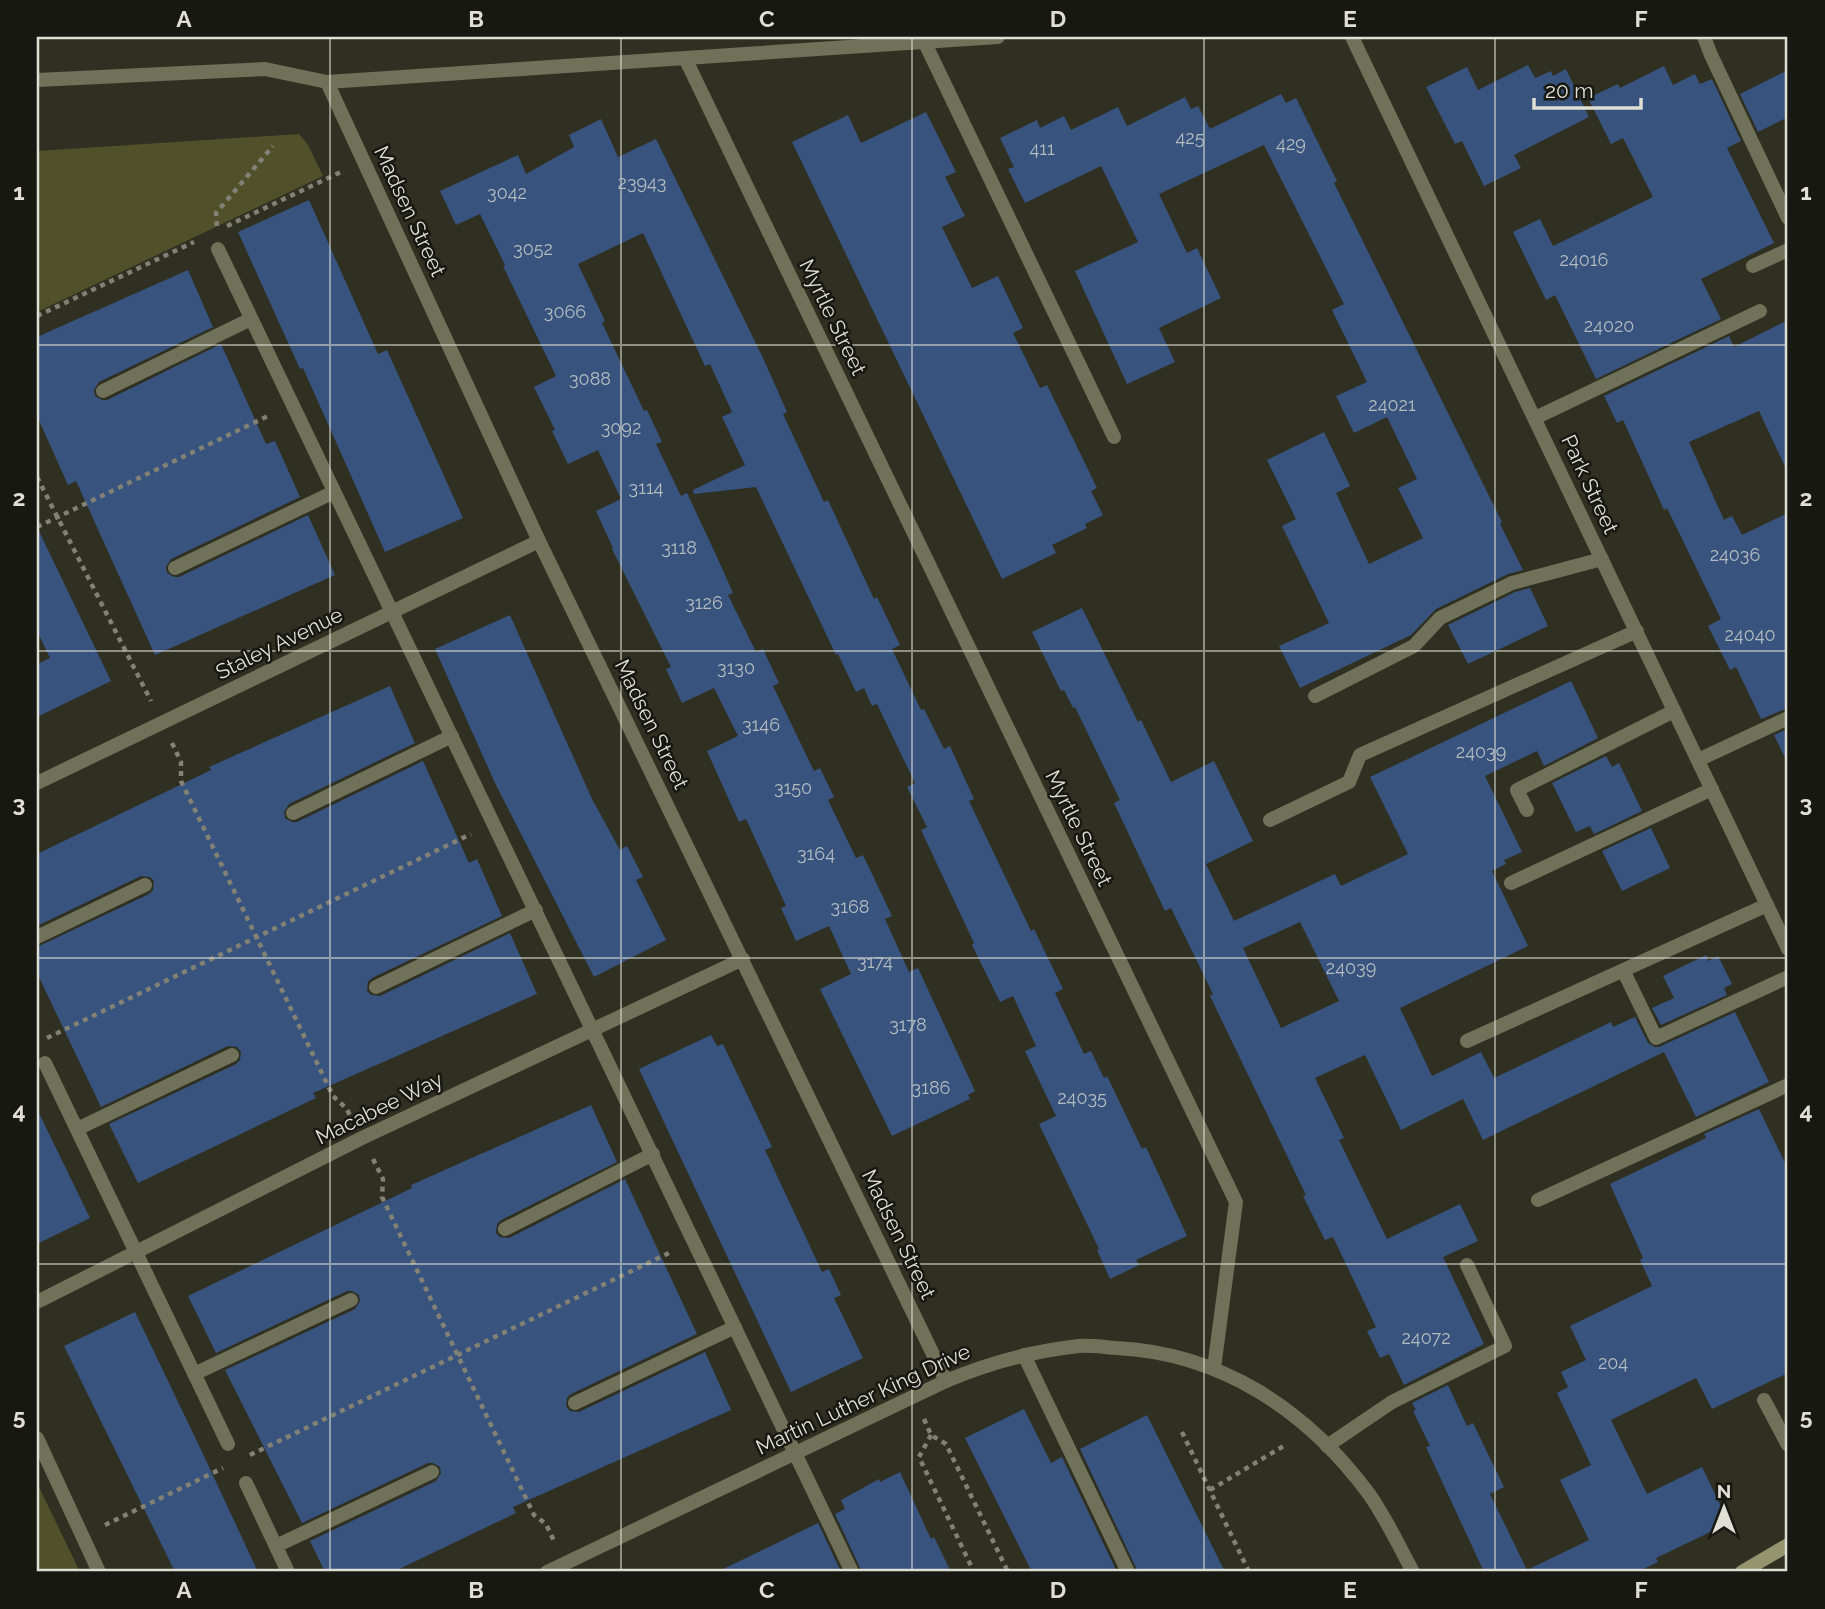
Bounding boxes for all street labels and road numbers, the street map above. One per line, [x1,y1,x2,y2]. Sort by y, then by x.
street label: Madsen Street [369,142,451,280]
street label: Myrtle Street [794,255,872,379]
street label: Park Street [1556,430,1624,538]
street label: Staley Avenue [212,602,346,684]
street label: Madsen Street [610,655,694,793]
street label: Myrtle Street [1040,766,1118,890]
street label: Macabee Way [311,1066,447,1150]
street label: Madsen Street [857,1165,941,1303]
street label: Martin Luther King Drive [752,1338,974,1460]

